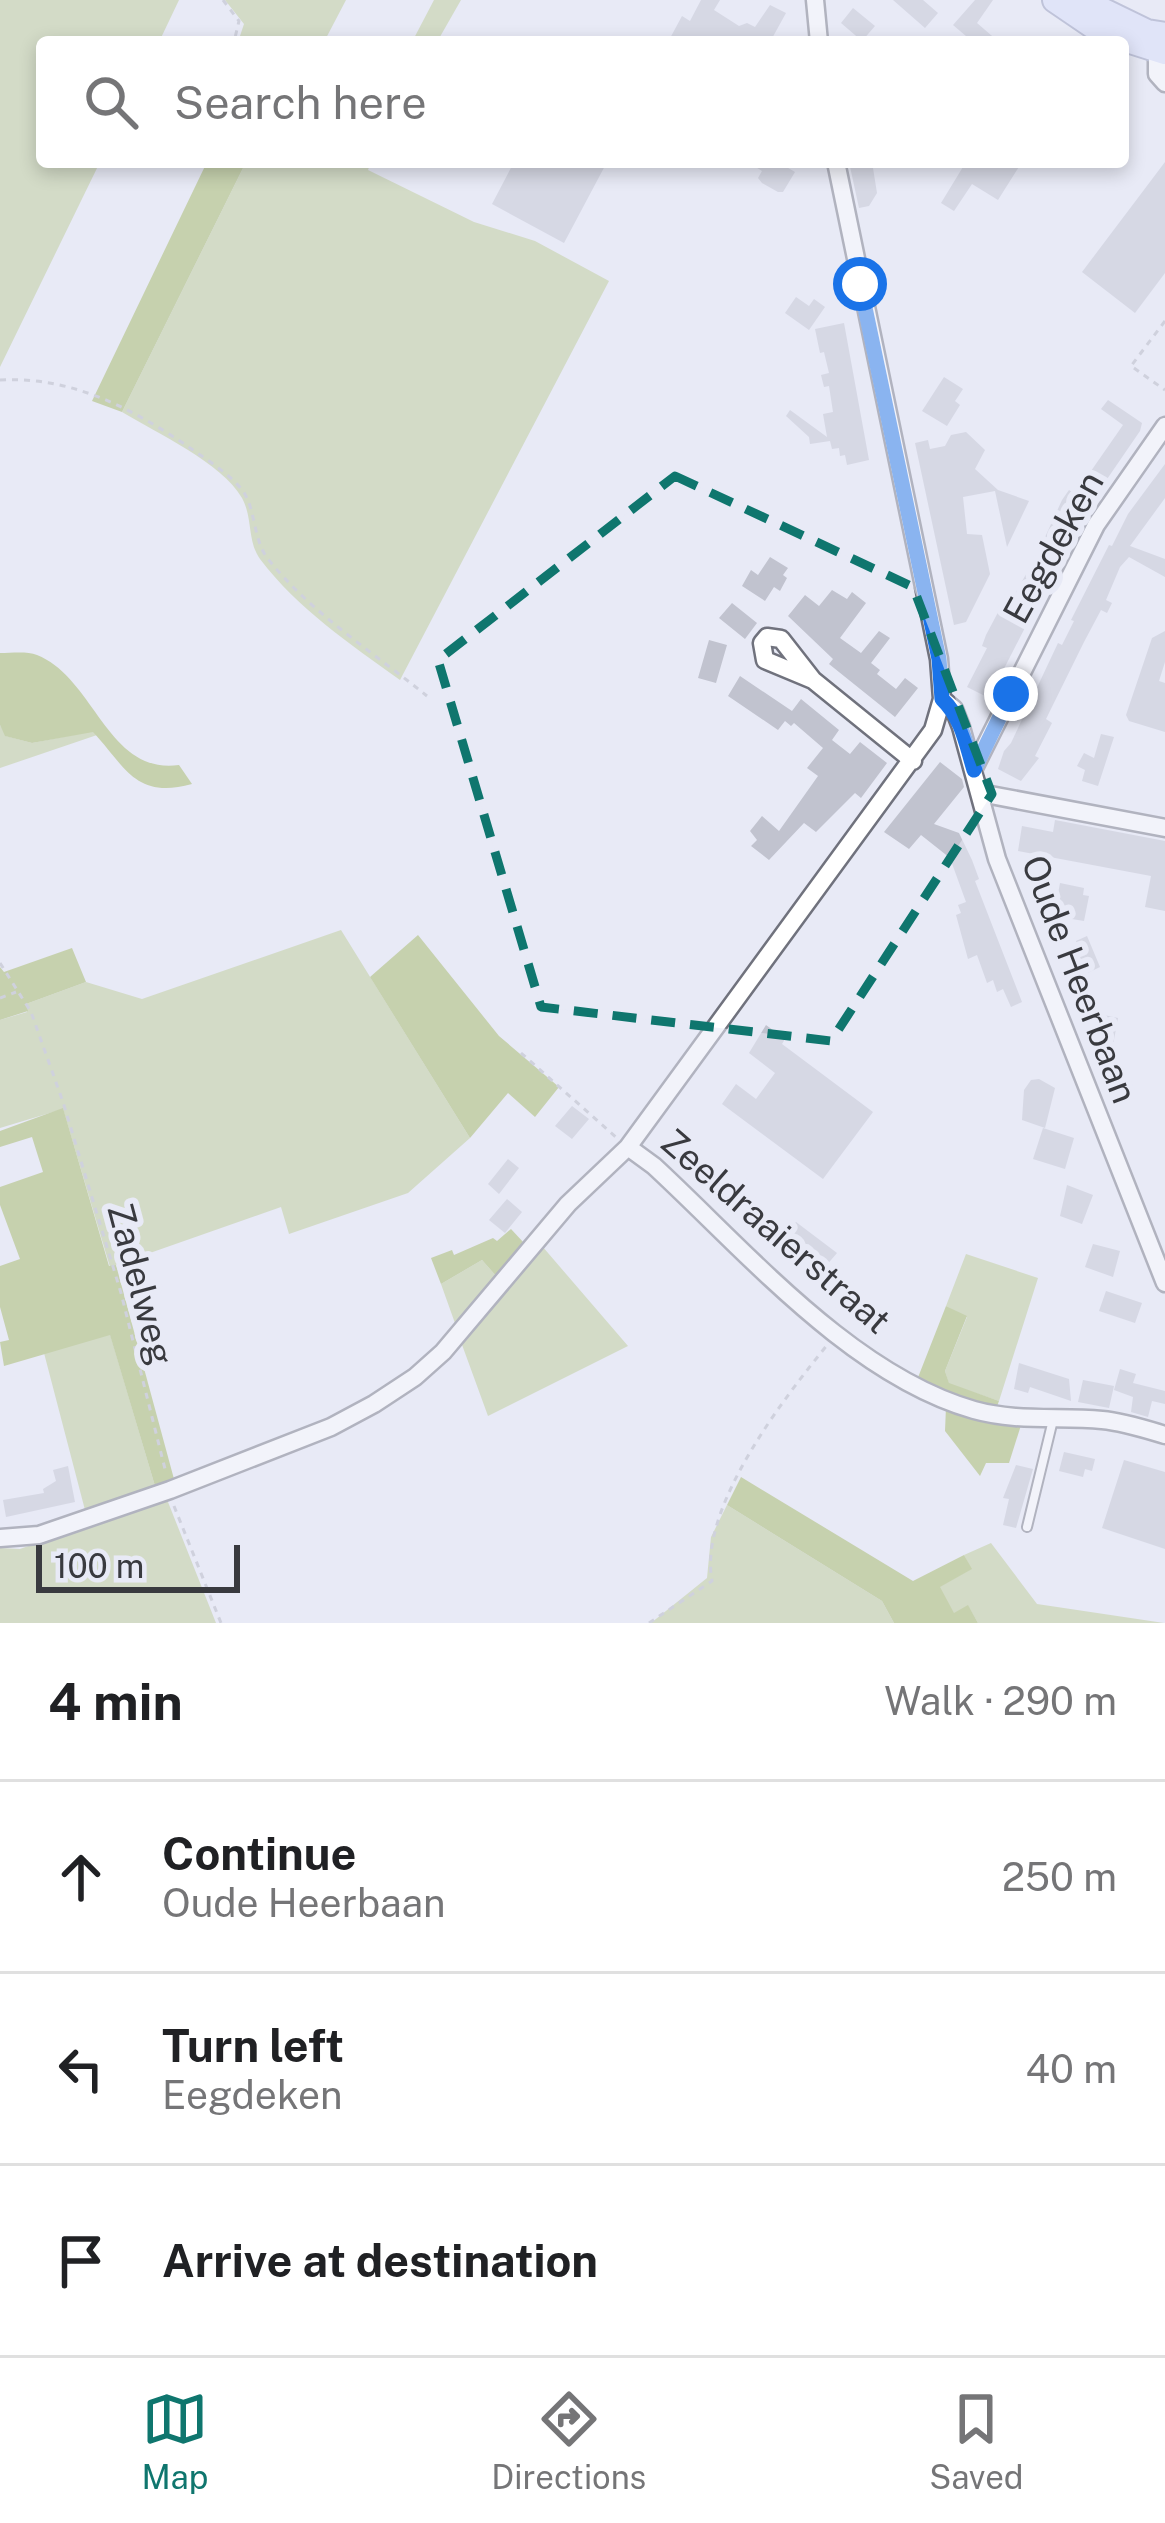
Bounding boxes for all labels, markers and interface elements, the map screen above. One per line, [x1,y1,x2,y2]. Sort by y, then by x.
search box [36,36,1129,168]
icon: search [78,69,144,135]
text: Search here [174,76,427,129]
route start [833,257,887,311]
street label: Eegdeken [994,464,1112,630]
route end [984,667,1038,721]
street label: Oude Heerbaan [1014,849,1146,1109]
street label: Zeeldraaierstraat [653,1120,899,1342]
street label: Zadelweg [99,1199,183,1369]
scale bar [36,1539,240,1592]
text: 100 m [54,1547,144,1585]
text: 4 min [48,1672,183,1731]
text: Walk · 290 m [884,1678,1117,1724]
text: Continue [162,1827,356,1880]
icon: ahead [48,1844,114,1910]
text: 250 m [1002,1854,1117,1900]
text: Oude Heerbaan [162,1880,445,1926]
text: Turn left [162,2019,344,2072]
icon: left [48,2036,114,2102]
text: 40 m [1025,2046,1117,2092]
text: Eegdeken [162,2072,342,2118]
icon: arrive [48,2228,114,2294]
text: Arrive at destination [162,2234,598,2287]
tab: Map [141,2386,208,2496]
tab: Directions [491,2386,646,2496]
tab: Saved [929,2386,1024,2496]

